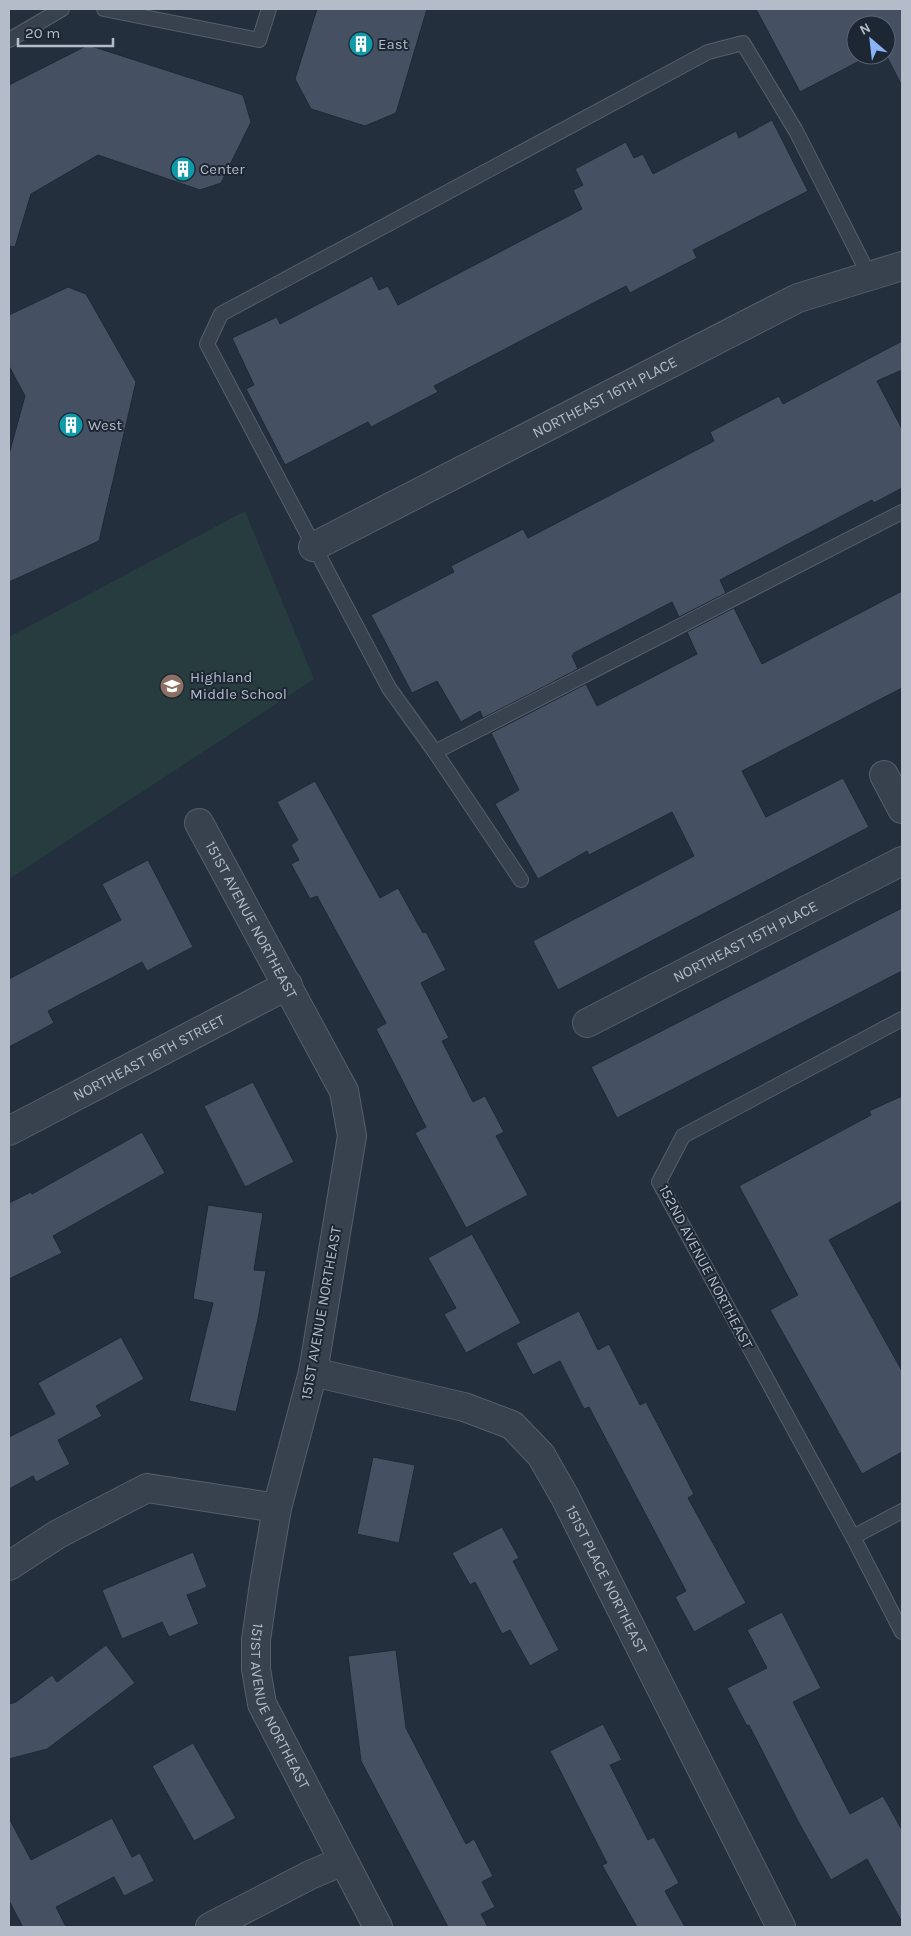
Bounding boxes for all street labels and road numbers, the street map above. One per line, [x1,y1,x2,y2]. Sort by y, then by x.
street label: NORTHEAST 16TH PLACE [529,353,680,442]
street label: 151ST AVENUE NORTHEAST [202,838,301,1002]
street label: NORTHEAST 15TH PLACE [670,897,821,986]
street label: NORTHEAST 16TH STREET [70,1010,228,1105]
street label: 152ND AVENUE NORTHEAST [655,1182,757,1353]
street label: 151ST AVENUE NORTHEAST [297,1224,345,1401]
street label: 151ST PLACE NORTHEAST [562,1502,652,1658]
street label: 151ST AVENUE NORTHEAST [247,1622,314,1792]

